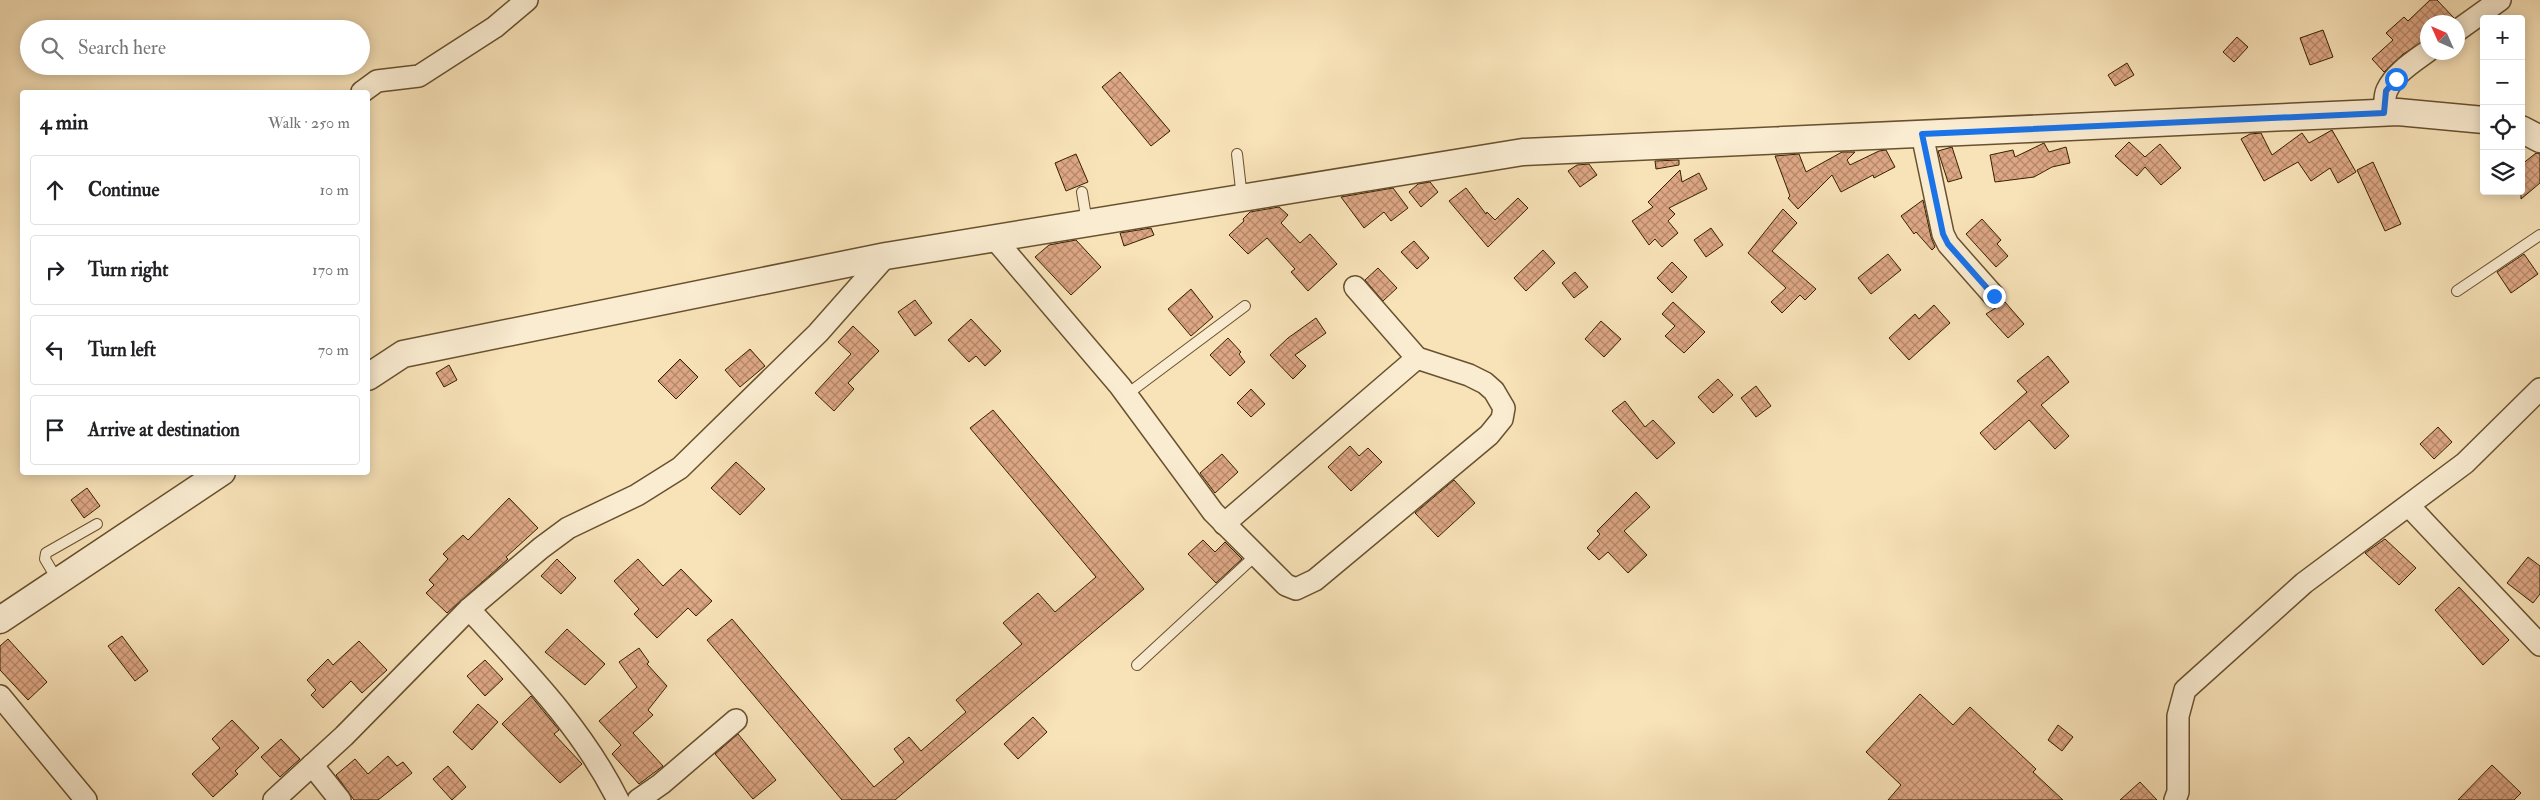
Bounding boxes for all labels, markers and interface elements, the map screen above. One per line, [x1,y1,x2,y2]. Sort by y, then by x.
north arrow [2420,15,2465,60]
map controls [2480,15,2525,195]
button: + [2480,15,2525,60]
search box [20,20,370,75]
icon: search [38,34,66,62]
text: Search here [78,36,166,60]
button: − [2480,60,2525,105]
route start [2385,68,2408,91]
button: locate [2480,105,2525,150]
text: 4 min [40,109,88,136]
text: Walk · 250 m [268,113,350,133]
button: layers [2480,150,2525,195]
icon: ahead [41,176,69,204]
text: Continue [88,178,159,202]
text: 10 m [319,180,349,200]
icon: right [41,256,69,284]
text: Turn right [88,258,168,282]
text: 170 m [312,260,349,280]
route end [1983,285,2006,308]
icon: left [41,336,69,364]
text: Turn left [88,338,156,362]
text: 70 m [318,340,349,360]
icon: arrive [41,416,69,444]
text: Arrive at destination [88,418,240,442]

